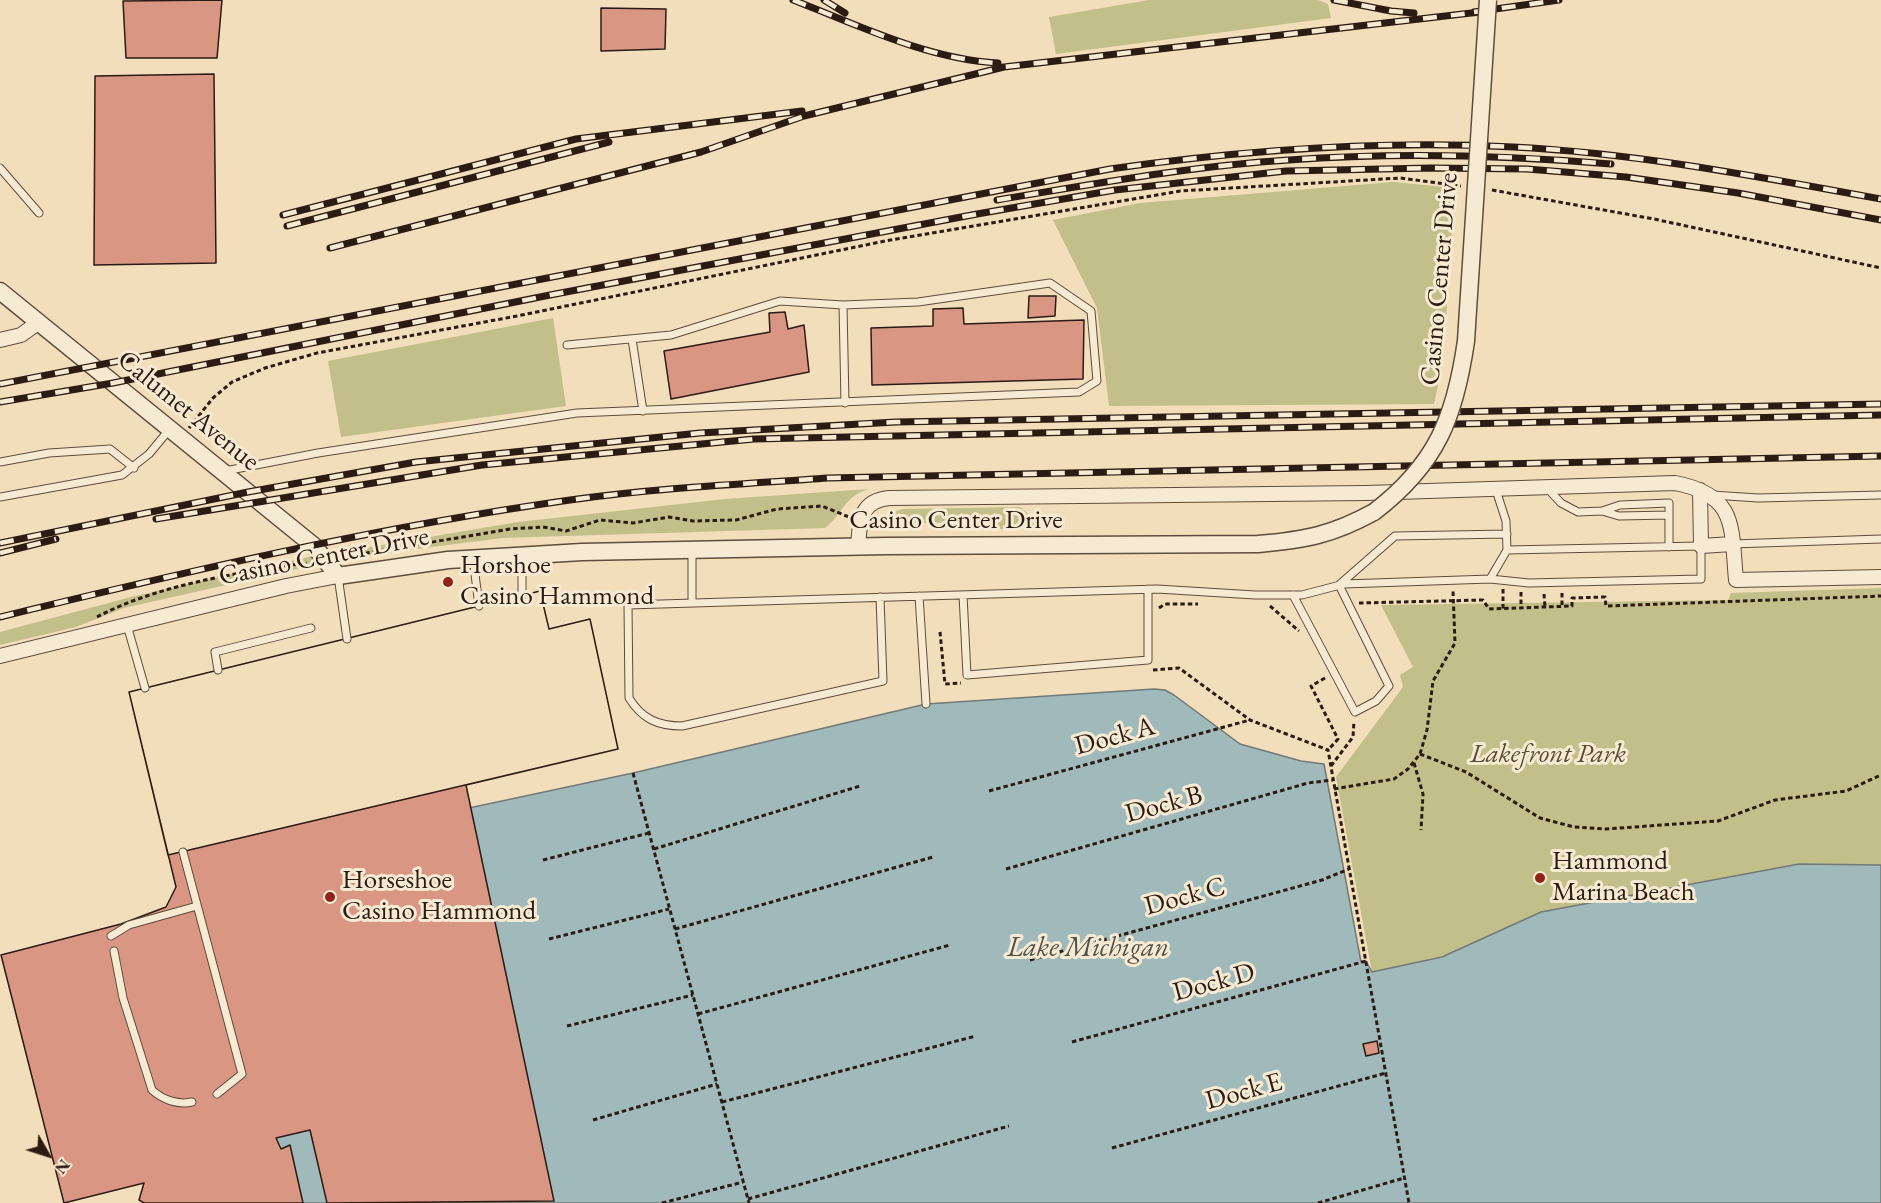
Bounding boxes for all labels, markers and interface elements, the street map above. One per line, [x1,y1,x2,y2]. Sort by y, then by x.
street label: Casino Center Drive [1415,171,1465,387]
street label: Calumet Avenue [110,344,266,478]
street label: Casino Center Drive [849,505,1063,537]
street label: Casino Center Drive [216,521,432,593]
place label: Horshoe Casino Hammond [460,550,654,613]
marker: Horshoe Casino Hammond [441,575,455,589]
street label: Dock A [1071,711,1159,763]
park label: Lakefront Park [1470,739,1626,771]
street label: Dock B [1122,779,1206,831]
place label: Hammond Marina Beach [1552,846,1695,909]
place label: Horseshoe Casino Hammond [342,865,536,928]
street label: Dock C [1141,871,1229,923]
marker: Hammond Marina Beach [1533,871,1547,885]
marker: Horseshoe Casino Hammond [323,890,337,904]
water label: Lake Michigan [1007,931,1169,965]
street label: Dock D [1170,957,1258,1009]
street label: Dock E [1202,1066,1286,1118]
north arrow [18,1125,78,1185]
text: N [50,1155,75,1178]

